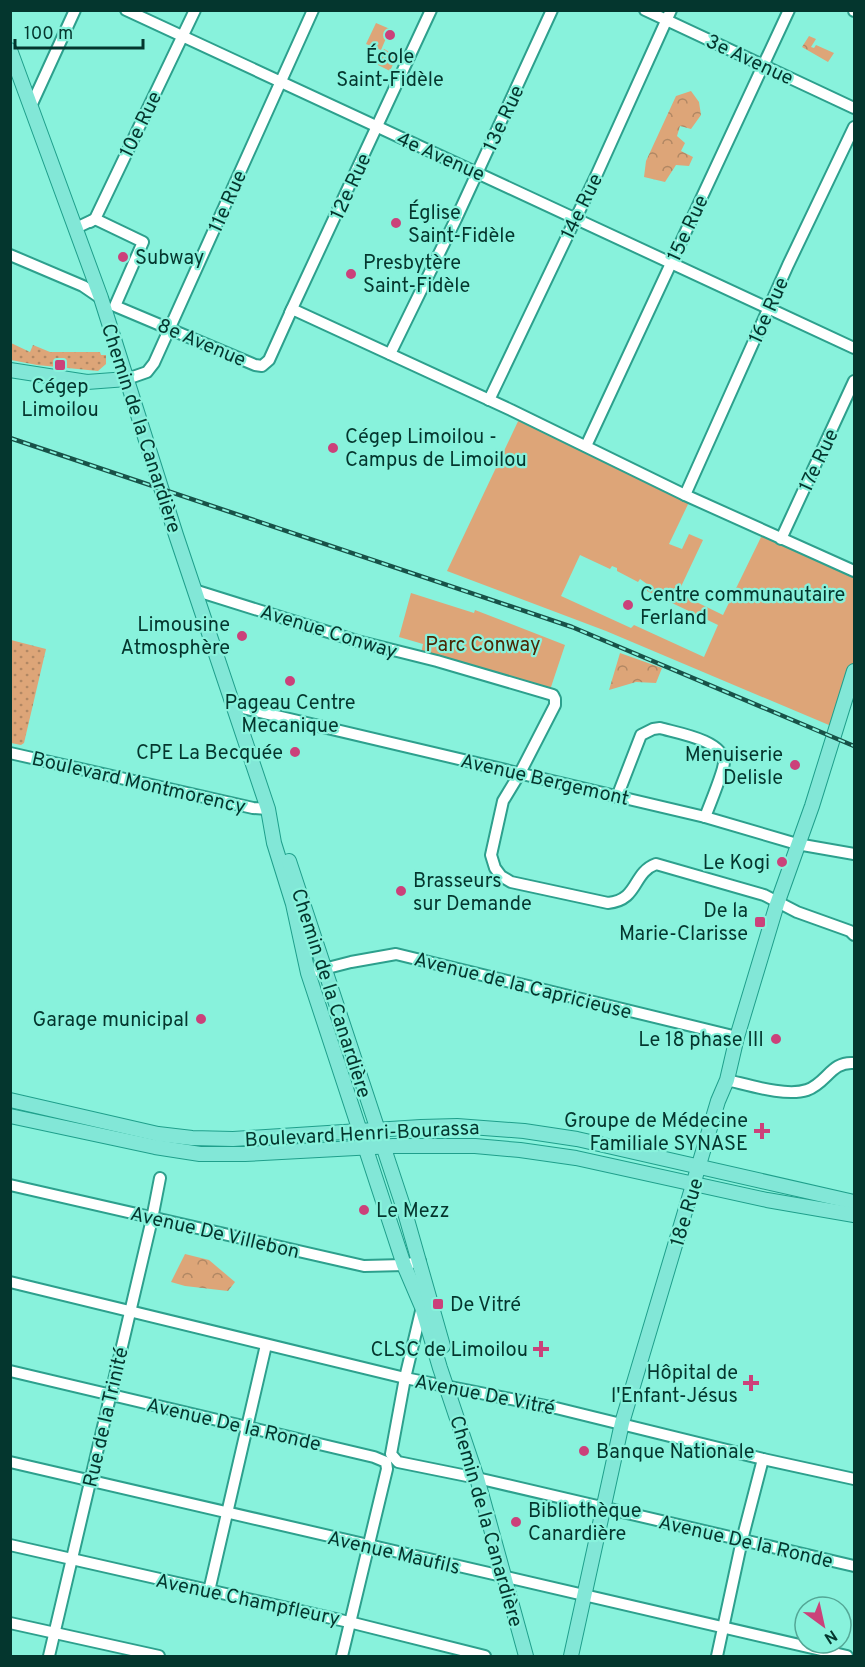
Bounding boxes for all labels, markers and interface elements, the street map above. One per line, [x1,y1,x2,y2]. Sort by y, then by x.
scale bar [15,12,142,50]
text: 100 m [24,23,73,46]
marker: École Saint-Fidèle [383,28,397,42]
street label: 3e Avenue [701,29,797,92]
place label: École Saint-Fidèle [336,43,444,94]
street label: 13e Rue [478,82,531,156]
street label: 10e Rue [115,87,169,162]
street label: 4e Avenue [392,127,488,189]
street label: 12e Rue [325,150,378,224]
street label: 11e Rue [204,167,254,237]
street label: 14e Rue [556,170,610,244]
street label: 15e Rue [662,192,715,266]
place label: Église Saint-Fidèle [408,199,515,250]
marker: Église Saint-Fidèle [389,216,403,230]
place label: Subway [135,246,204,272]
marker: Subway [116,250,130,264]
place label: Presbytère Saint-Fidèle [363,251,470,300]
marker: Presbytère Saint-Fidèle [344,267,358,281]
street label: 16e Rue [744,274,796,348]
street label: 8e Avenue [153,314,250,374]
street label: Chemin de la Canardière [94,321,186,537]
marker: Cégep Limoilou [53,358,67,372]
place label: Cégep Limoilou [21,375,99,424]
place label: Cégep Limoilou - Campus de Limoilou [345,425,527,474]
street label: 17e Rue [794,425,846,496]
marker: Cégep Limoilou - Campus de Limoilou [326,441,340,455]
place label: Centre communautaire Ferland [640,583,845,632]
marker: Centre communautaire Ferland [621,598,635,612]
street label: Avenue Conway [257,600,400,666]
place label: Limousine Atmosphère [121,613,230,662]
marker: Limousine Atmosphère [235,629,249,643]
park label: Parc Conway [425,633,541,659]
marker: Pageau Centre Mecanique [283,674,297,688]
place label: Pageau Centre Mecanique [224,691,356,740]
place label: CPE La Becquée [136,741,283,767]
place label: Menuiserie Delisle [685,743,783,792]
marker: CPE La Becquée [288,745,302,759]
street label: Boulevard Montmorency [29,747,248,821]
street label: Avenue Bergemont [458,749,631,813]
marker: Menuiserie Delisle [788,758,802,772]
place label: Le Kogi [703,851,770,877]
marker: Le Kogi [775,855,789,869]
place label: Brasseurs sur Demande [413,869,532,918]
marker: Brasseurs sur Demande [394,884,408,898]
street label: Chemin de la Canardière [284,886,376,1102]
place label: De la Marie-Clarisse [619,899,748,948]
marker: De la Marie-Clarisse [753,915,767,929]
street label: Avenue de la Capricieuse [411,947,634,1027]
place label: Garage municipal [33,1008,189,1034]
marker: Garage municipal [194,1012,208,1026]
place label: Le 18 phase III [638,1028,764,1054]
marker: Le 18 phase III [769,1032,783,1046]
place label: Groupe de Médecine Familiale SYNASE [564,1109,748,1158]
street label: Boulevard Henri-Bourassa [244,1116,480,1154]
marker: Groupe de Médecine Familiale SYNASE [753,1122,771,1140]
street label: 18e Rue [665,1175,711,1250]
place label: Le Mezz [376,1199,450,1225]
street label: Avenue De Villebon [127,1202,302,1266]
marker: Le Mezz [357,1203,371,1217]
place label: De Vitré [450,1293,521,1319]
marker: De Vitré [431,1297,445,1311]
place label: CLSC de Limoilou [371,1338,528,1364]
marker: CLSC de Limoilou [532,1340,550,1358]
street label: Rue de la Trinité [78,1345,136,1490]
place label: Hôpital de l'Enfant-Jésus [611,1361,738,1410]
street label: Avenue De Vitré [412,1370,557,1422]
marker: Hôpital de l'Enfant-Jésus [742,1374,760,1392]
street label: Avenue De la Ronde [144,1393,323,1459]
street label: Chemin de la Canardière [442,1413,528,1630]
place label: Banque Nationale [596,1440,754,1466]
marker: Banque Nationale [577,1444,591,1458]
place label: Bibliothèque Canardière [528,1499,642,1548]
street label: Avenue De la Ronde [656,1510,835,1576]
marker: Bibliothèque Canardière [509,1515,523,1529]
street label: Avenue Maufils [325,1526,462,1582]
street label: Avenue Champfleury [153,1569,342,1633]
north arrow [793,1595,853,1655]
text: N [820,1624,840,1647]

